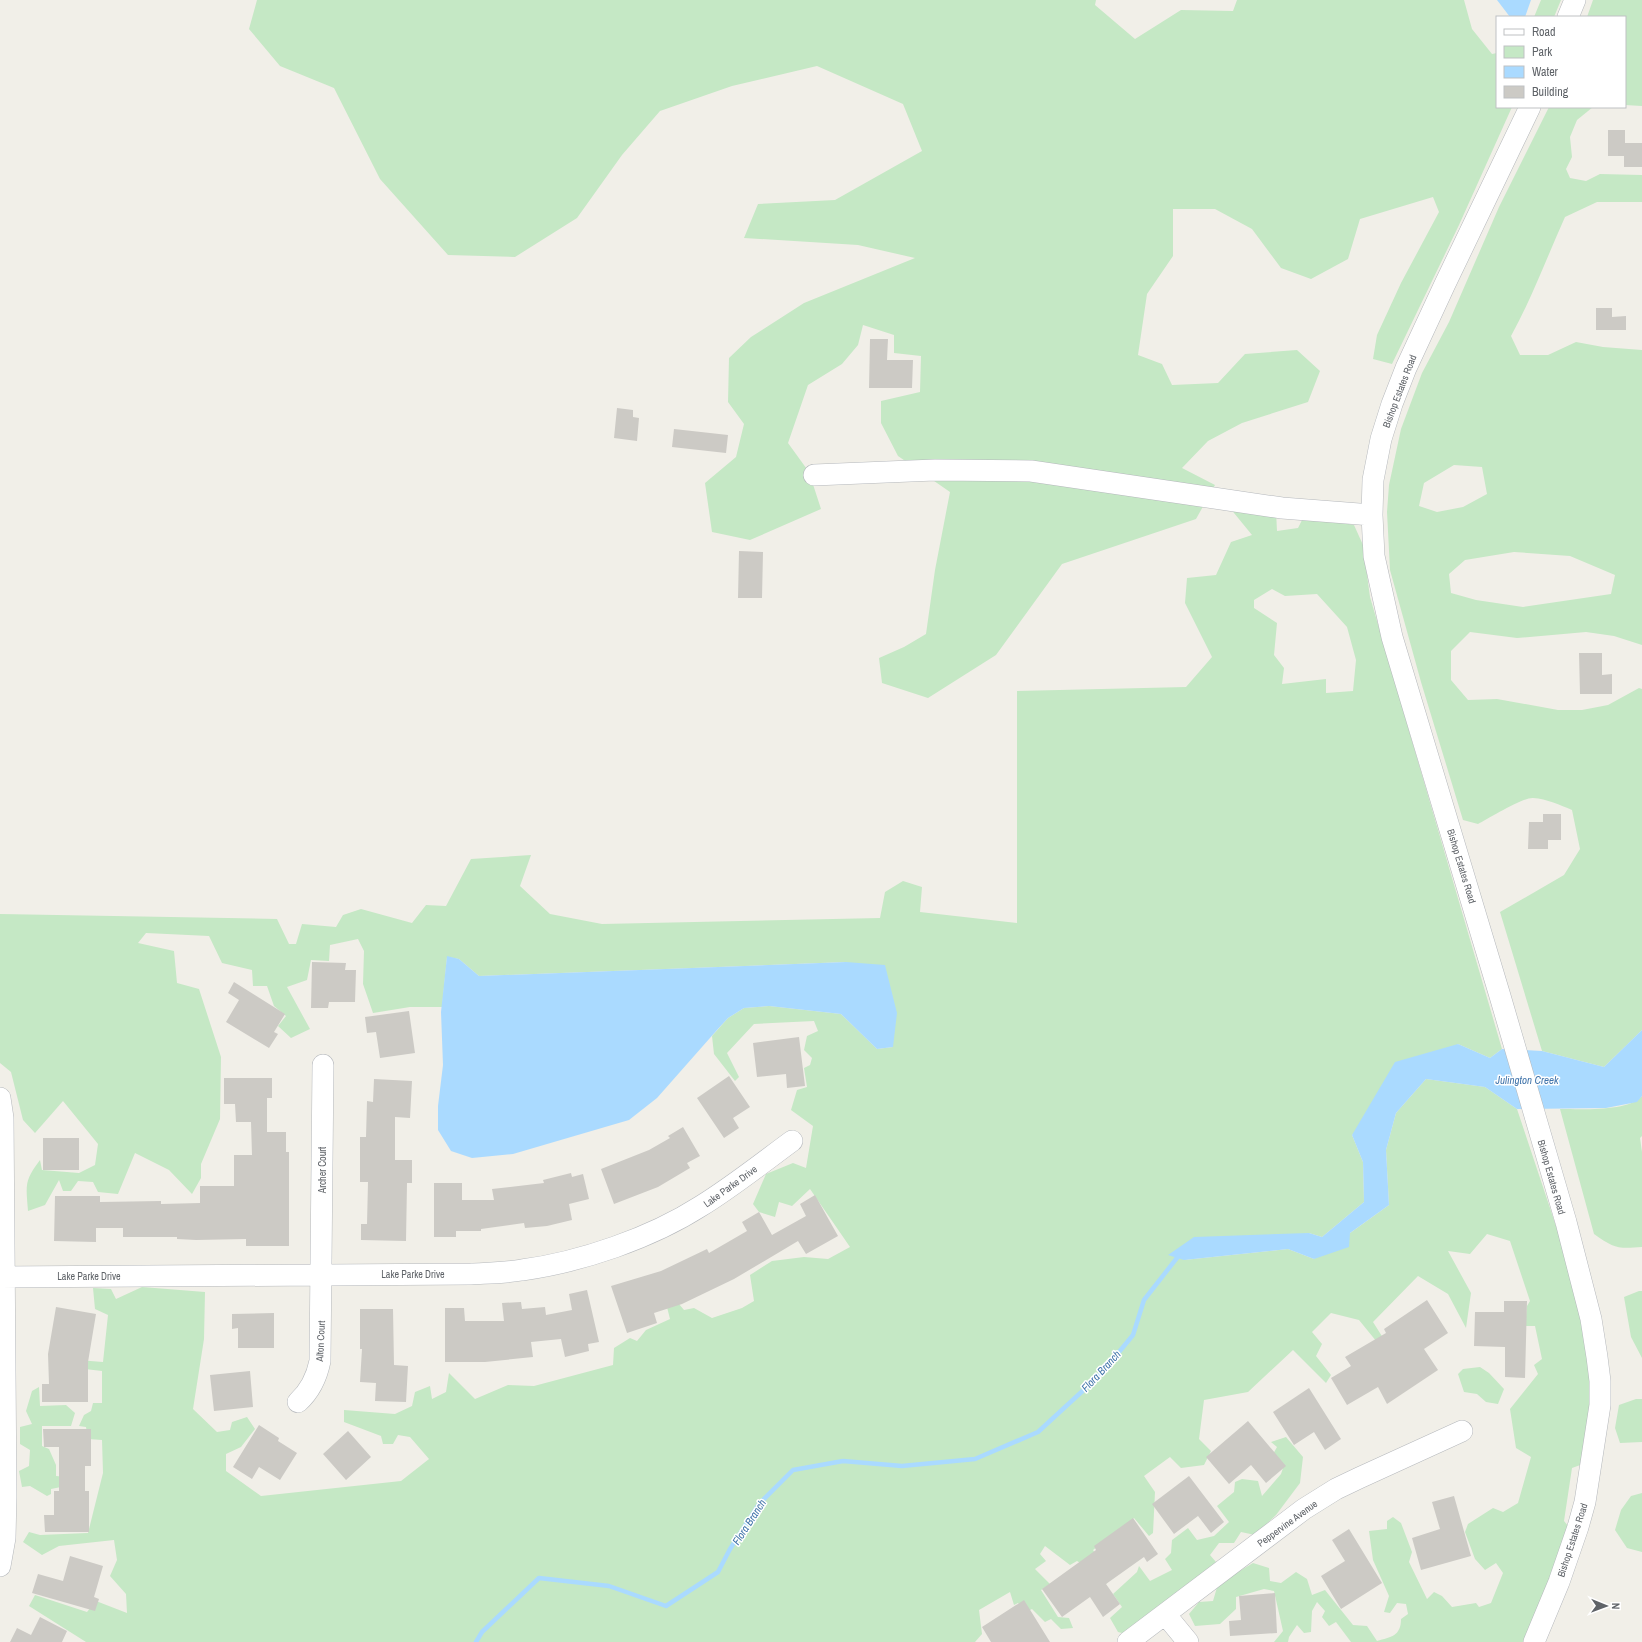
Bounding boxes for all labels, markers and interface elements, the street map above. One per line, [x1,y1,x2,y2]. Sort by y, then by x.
legend [1496,16,1626,108]
text: Road [1532,24,1556,40]
text: Park [1532,44,1552,60]
text: Water [1532,64,1559,80]
text: Building [1532,84,1569,100]
street label: Bishop Estates Road [1380,353,1419,429]
street label: Bishop Estates Road [1444,827,1479,905]
water label: Julington Creek [1494,1073,1559,1087]
street label: Bishop Estates Road [1535,1138,1568,1216]
street label: Archer Court [316,1146,329,1194]
street label: Lake Parke Drive [701,1162,760,1210]
street label: Lake Parke Drive [381,1268,445,1281]
street label: Lake Parke Drive [57,1270,121,1283]
street label: Alton Court [313,1319,328,1363]
water label: Flora Branch [1078,1347,1124,1395]
water label: Flora Branch [729,1497,769,1547]
street label: Peppervine Avenue [1255,1497,1320,1550]
street label: Bishop Estates Road [1554,1502,1591,1579]
north arrow [1586,1586,1626,1626]
text: N [1609,1603,1623,1610]

